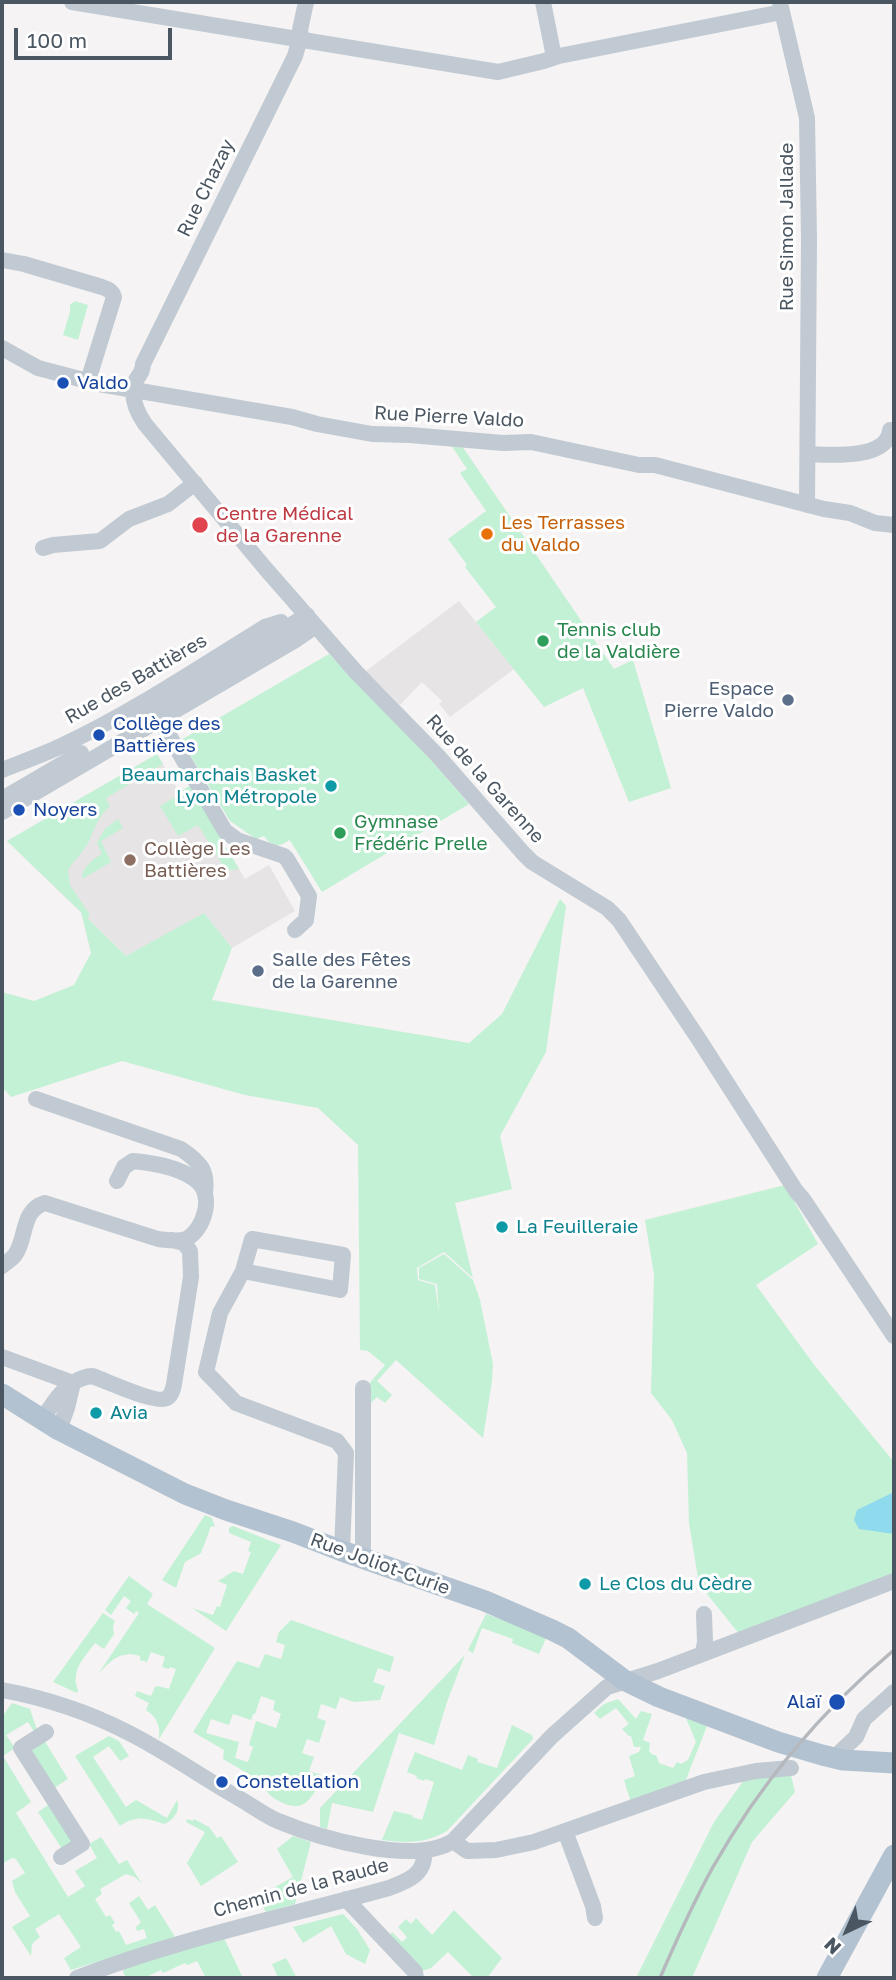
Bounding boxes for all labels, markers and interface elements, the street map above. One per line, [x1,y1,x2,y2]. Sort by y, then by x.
scale bar [18,14,175,58]
text: 100 m [27,27,87,53]
street label: Rue Chazay [173,135,239,241]
street label: Rue Simon Jallade [776,143,798,311]
place label: Valdo [77,372,128,394]
marker: Valdo [55,375,71,391]
street label: Rue Pierre Valdo [373,402,525,432]
place label: Centre Médical de la Garenne [216,503,353,547]
place label: Les Terrasses du Valdo [501,512,625,556]
marker: Centre Médical de la Garenne [190,515,210,535]
marker: Les Terrasses du Valdo [479,526,495,542]
place label: Tennis club de la Valdière [557,619,680,663]
street label: Rue des Battières [61,629,211,729]
marker: Tennis club de la Valdière [535,633,551,649]
place label: Espace Pierre Valdo [664,678,774,722]
marker: Espace Pierre Valdo [780,692,796,708]
street label: Rue de la Garenne [421,710,549,848]
place label: Collège des Battières [113,713,221,757]
marker: Collège des Battières [91,727,107,743]
place label: Beaumarchais Basket Lyon Métropole [121,764,317,808]
marker: Beaumarchais Basket Lyon Métropole [323,778,339,794]
place label: Noyers [33,799,97,821]
marker: Noyers [11,802,27,818]
place label: Gymnase Frédéric Prelle [354,811,488,855]
marker: Gymnase Frédéric Prelle [332,825,348,841]
place label: Collège Les Battières [144,838,250,882]
marker: Collège Les Battières [122,852,138,868]
place label: Salle des Fêtes de la Garenne [272,949,411,993]
marker: Salle des Fêtes de la Garenne [250,963,266,979]
place label: La Feuilleraie [516,1216,638,1238]
marker: La Feuilleraie [494,1219,510,1235]
place label: Avia [110,1402,148,1424]
marker: Avia [88,1405,104,1421]
street label: Rue Joliot-Curie [307,1528,453,1600]
place label: Le Clos du Cèdre [599,1573,752,1595]
marker: Le Clos du Cèdre [577,1576,593,1592]
place label: Alaï [787,1691,821,1713]
marker: Alaï [827,1692,847,1712]
place label: Constellation [236,1771,359,1793]
marker: Constellation [214,1774,230,1790]
street label: Chemin de la Raude [211,1854,391,1922]
north arrow [812,1896,882,1966]
text: N [819,1933,845,1960]

